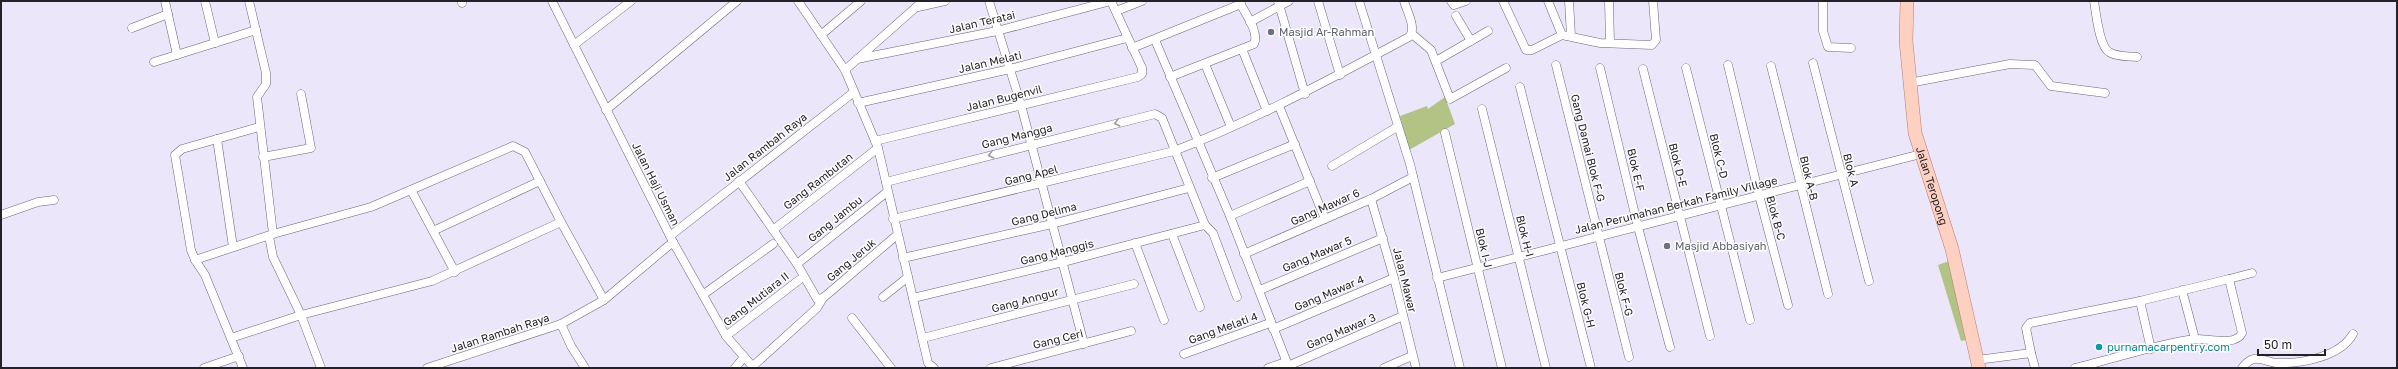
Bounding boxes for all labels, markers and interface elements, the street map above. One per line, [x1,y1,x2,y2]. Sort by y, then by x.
street label: Jalan Teratai [947,8,1016,35]
place label: Masjid Ar-Rahman [1279,25,1374,38]
marker: Masjid Ar-Rahman [1266,27,1276,37]
street label: Jalan Melati [957,48,1023,75]
street label: Jalan Bugenvil [965,82,1044,113]
street label: Gang Damai Blok F-G [1569,93,1608,203]
street label: Jalan Rambah Raya [720,110,809,183]
one-way arrow [1114,118,1121,127]
street label: Gang Mangga [980,120,1054,151]
street label: Blok C-D [1708,132,1731,180]
street label: Jalan Haji Usman [630,140,683,227]
street label: Blok D-E [1667,142,1690,189]
street label: Jalan Teropong [1914,145,1951,227]
street label: Blok E-F [1625,147,1648,193]
street label: Gang Rambutan [780,150,855,212]
one-way arrow [988,150,994,158]
street label: Blok A [1841,152,1862,188]
street label: Blok A-B [1798,154,1821,201]
street label: Gang Apel [1003,162,1059,187]
street label: Jalan Perumahan Berkah Family Village [1573,173,1779,236]
street label: Gang Mawar 6 [1288,185,1362,228]
street label: Gang Jambu [805,193,864,244]
street label: Blok B-C [1764,194,1789,241]
street label: Gang Delima [1010,199,1078,228]
street label: Blok H-I [1514,214,1537,258]
street label: Blok I-J [1474,227,1495,269]
street label: Gang Mawar 5 [1280,233,1353,274]
street label: Gang Jeruk [824,235,878,284]
street label: Gang Manggis [1019,236,1095,267]
place label: Masjid Abbasiyah [1675,239,1767,252]
marker: Masjid Abbasiyah [1662,241,1672,251]
street label: Jalan Mawar [1391,246,1420,314]
street label: Gang Mutiara II [720,269,791,328]
street label: Blok F-G [1613,271,1636,317]
street label: Gang Mawar 4 [1292,272,1366,313]
street label: Blok G-H [1575,281,1598,329]
street label: Gang Anngur [990,284,1060,315]
street label: Gang Melati 4 [1187,309,1259,346]
street label: Jalan Rambah Raya [449,310,551,355]
street label: Gang Mawar 3 [1304,310,1377,351]
street label: Gang Ceri [1031,326,1084,351]
scale bar [2258,331,2325,357]
text: 50 m [2264,337,2292,352]
place label: purnamacarpentry.com [2107,340,2230,353]
marker: purnamacarpentry.com [2094,342,2104,352]

